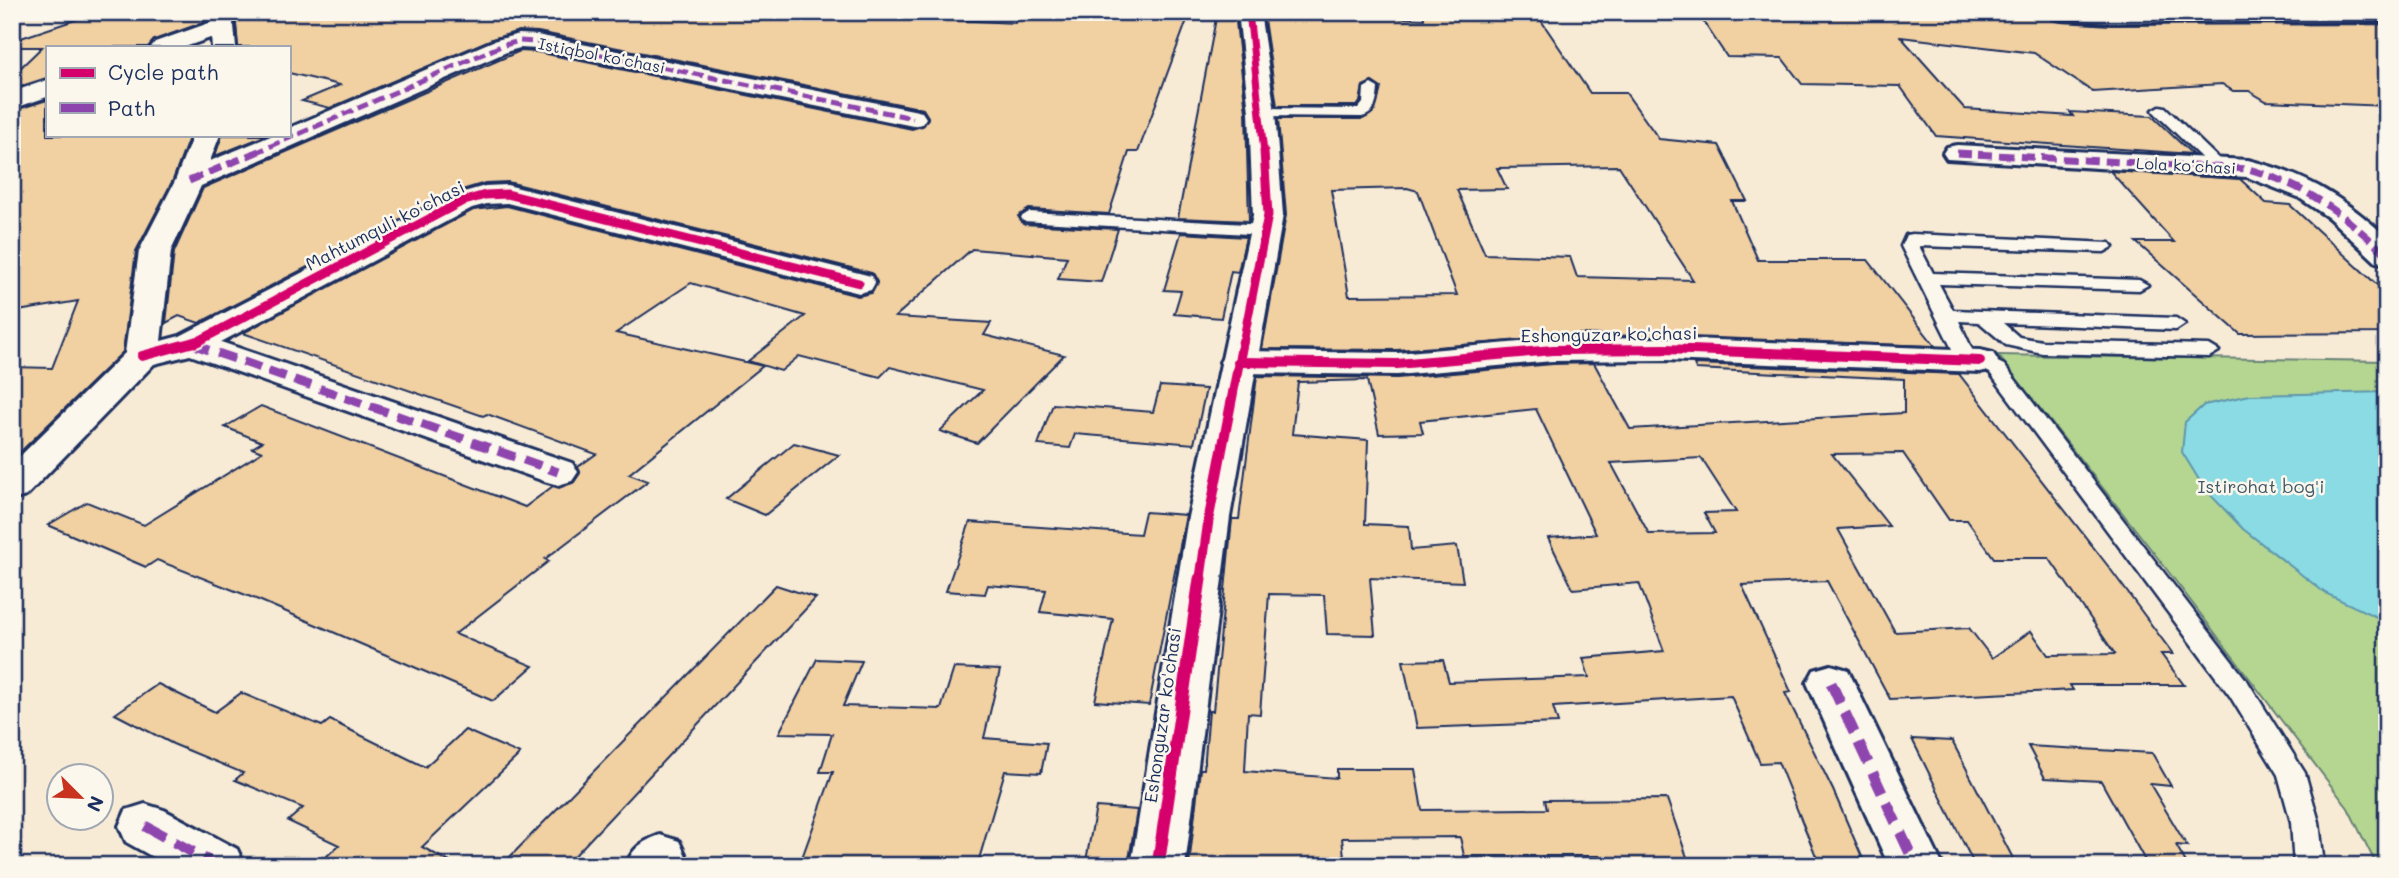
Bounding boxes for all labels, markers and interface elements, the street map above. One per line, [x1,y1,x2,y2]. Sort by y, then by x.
street label: Istiqbol koʻchasi [537,32,667,78]
legend [46,46,290,136]
text: Cycle path [108,58,218,85]
text: Path [108,94,155,121]
street label: Lola koʻchasi [2136,152,2236,178]
street label: Mahtumquli koʻchasi [301,174,469,276]
street label: Eshonguzar ko'chasi [1521,320,1697,348]
park label: Istirohat bog'i [2198,474,2324,498]
street label: Eshonguzar ko'chasi [1138,626,1186,804]
north arrow [46,762,116,832]
text: N [82,792,110,816]

